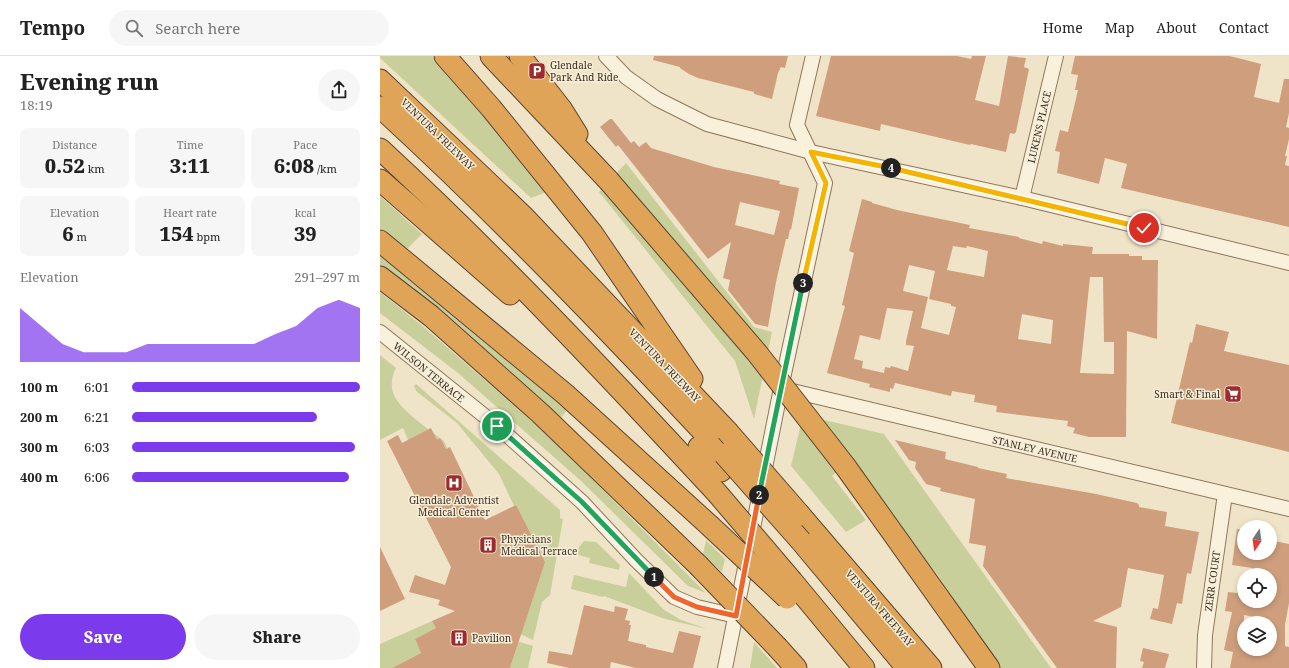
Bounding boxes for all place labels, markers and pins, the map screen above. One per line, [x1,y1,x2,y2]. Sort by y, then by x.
place label: Glendale Park And Ride [550,58,618,84]
parking icon: Glendale Park And Ride [527,61,547,81]
pin: 4 [881,158,901,178]
pin [1127,211,1161,245]
pin: 3 [793,273,813,293]
supermarket icon: Smart & Final [1223,384,1243,404]
place label: Smart & Final [1154,387,1220,401]
pin [480,409,514,443]
hospital icon: Glendale Adventist Medical Center [444,473,464,493]
pin: 2 [749,485,769,505]
place label: Glendale Adventist Medical Center [409,493,500,519]
place label: Physicians Medical Terrace [501,532,577,558]
building icon: Physicians Medical Terrace [478,535,498,555]
pin: 1 [644,567,664,587]
building icon: Pavilion [449,628,469,648]
place label: Pavilion [472,631,512,645]

